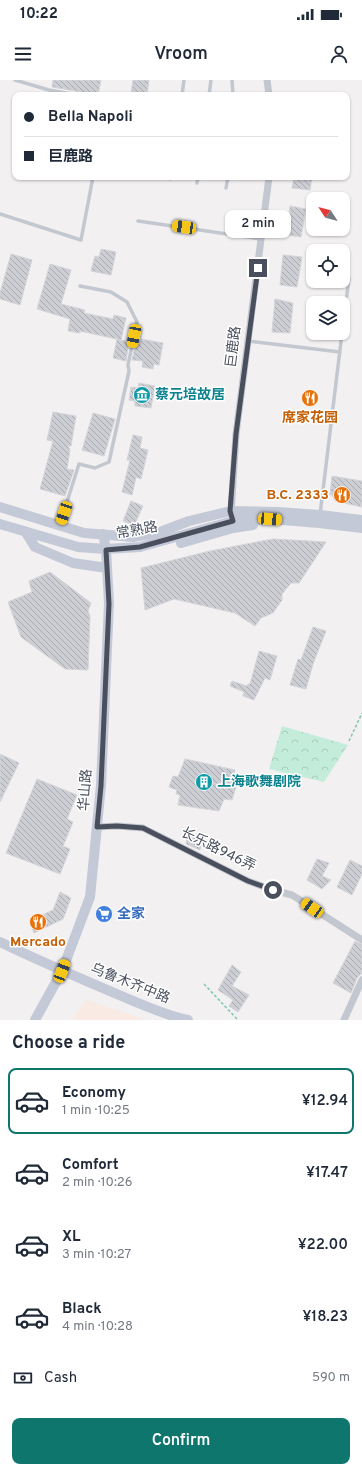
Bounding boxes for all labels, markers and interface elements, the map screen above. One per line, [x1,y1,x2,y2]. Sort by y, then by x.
text: 10:22 [20,5,58,24]
icon: menu [12,43,34,65]
text: Vroom [154,43,208,66]
icon: person [328,43,350,65]
text: Bella Napoli [48,108,133,127]
text: 巨鹿路 [48,148,93,167]
north arrow [306,192,350,236]
map controls [306,192,350,340]
callout: 2 min [225,210,291,238]
text: 2 min [241,216,275,232]
car [171,219,197,235]
button: locate [306,244,350,288]
route end [249,259,267,277]
button: layers [306,296,350,340]
car [126,323,142,349]
street label: 巨鹿路 [223,325,245,369]
museum icon: 蔡元培故居 [132,385,152,405]
place label: 蔡元培故居 [155,386,225,404]
restaurant icon: 席家花园 [300,388,320,408]
place label: 席家花园 [282,409,338,427]
restaurant icon: B.C. 2333 [332,485,352,505]
place label: B.C. 2333 [267,487,329,504]
car [55,500,73,526]
car [258,512,282,526]
street label: 常熟路 [115,518,159,543]
street label: 华山路 [75,768,96,812]
building icon: 上海歌舞剧院 [194,772,214,792]
place label: 上海歌舞剧院 [217,774,301,791]
street label: 长乐路946弄 [178,825,258,875]
route start [264,881,282,899]
car [299,896,325,920]
supermarket icon: 全家 [94,904,114,924]
place label: 全家 [117,905,145,923]
restaurant icon: Mercado [28,912,48,932]
place label: Mercado [10,934,66,951]
car [52,958,72,984]
street label: 乌鲁木齐中路 [88,960,172,1008]
text: Choose a ride [12,1032,125,1055]
icon: car [14,1083,50,1119]
text: Economy [62,1084,126,1103]
text: ¥12.94 [302,1092,348,1111]
text: 1 min · 10:25 [62,1103,130,1119]
icon: car [14,1155,50,1191]
text: Comfort [62,1156,119,1175]
text: ¥17.47 [306,1164,348,1183]
text: 2 min · 10:26 [62,1175,133,1191]
icon: car [14,1227,50,1263]
text: XL [62,1228,80,1247]
text: ¥22.00 [298,1236,348,1255]
text: 3 min · 10:27 [62,1247,131,1263]
icon: car [14,1299,50,1335]
text: Black [62,1300,102,1319]
text: ¥18.23 [302,1308,348,1327]
text: 4 min · 10:28 [62,1319,133,1335]
icon: cash [12,1367,34,1389]
text: Cash [44,1369,77,1388]
text: 590 m [312,1370,350,1386]
button: Confirm [12,1418,350,1464]

